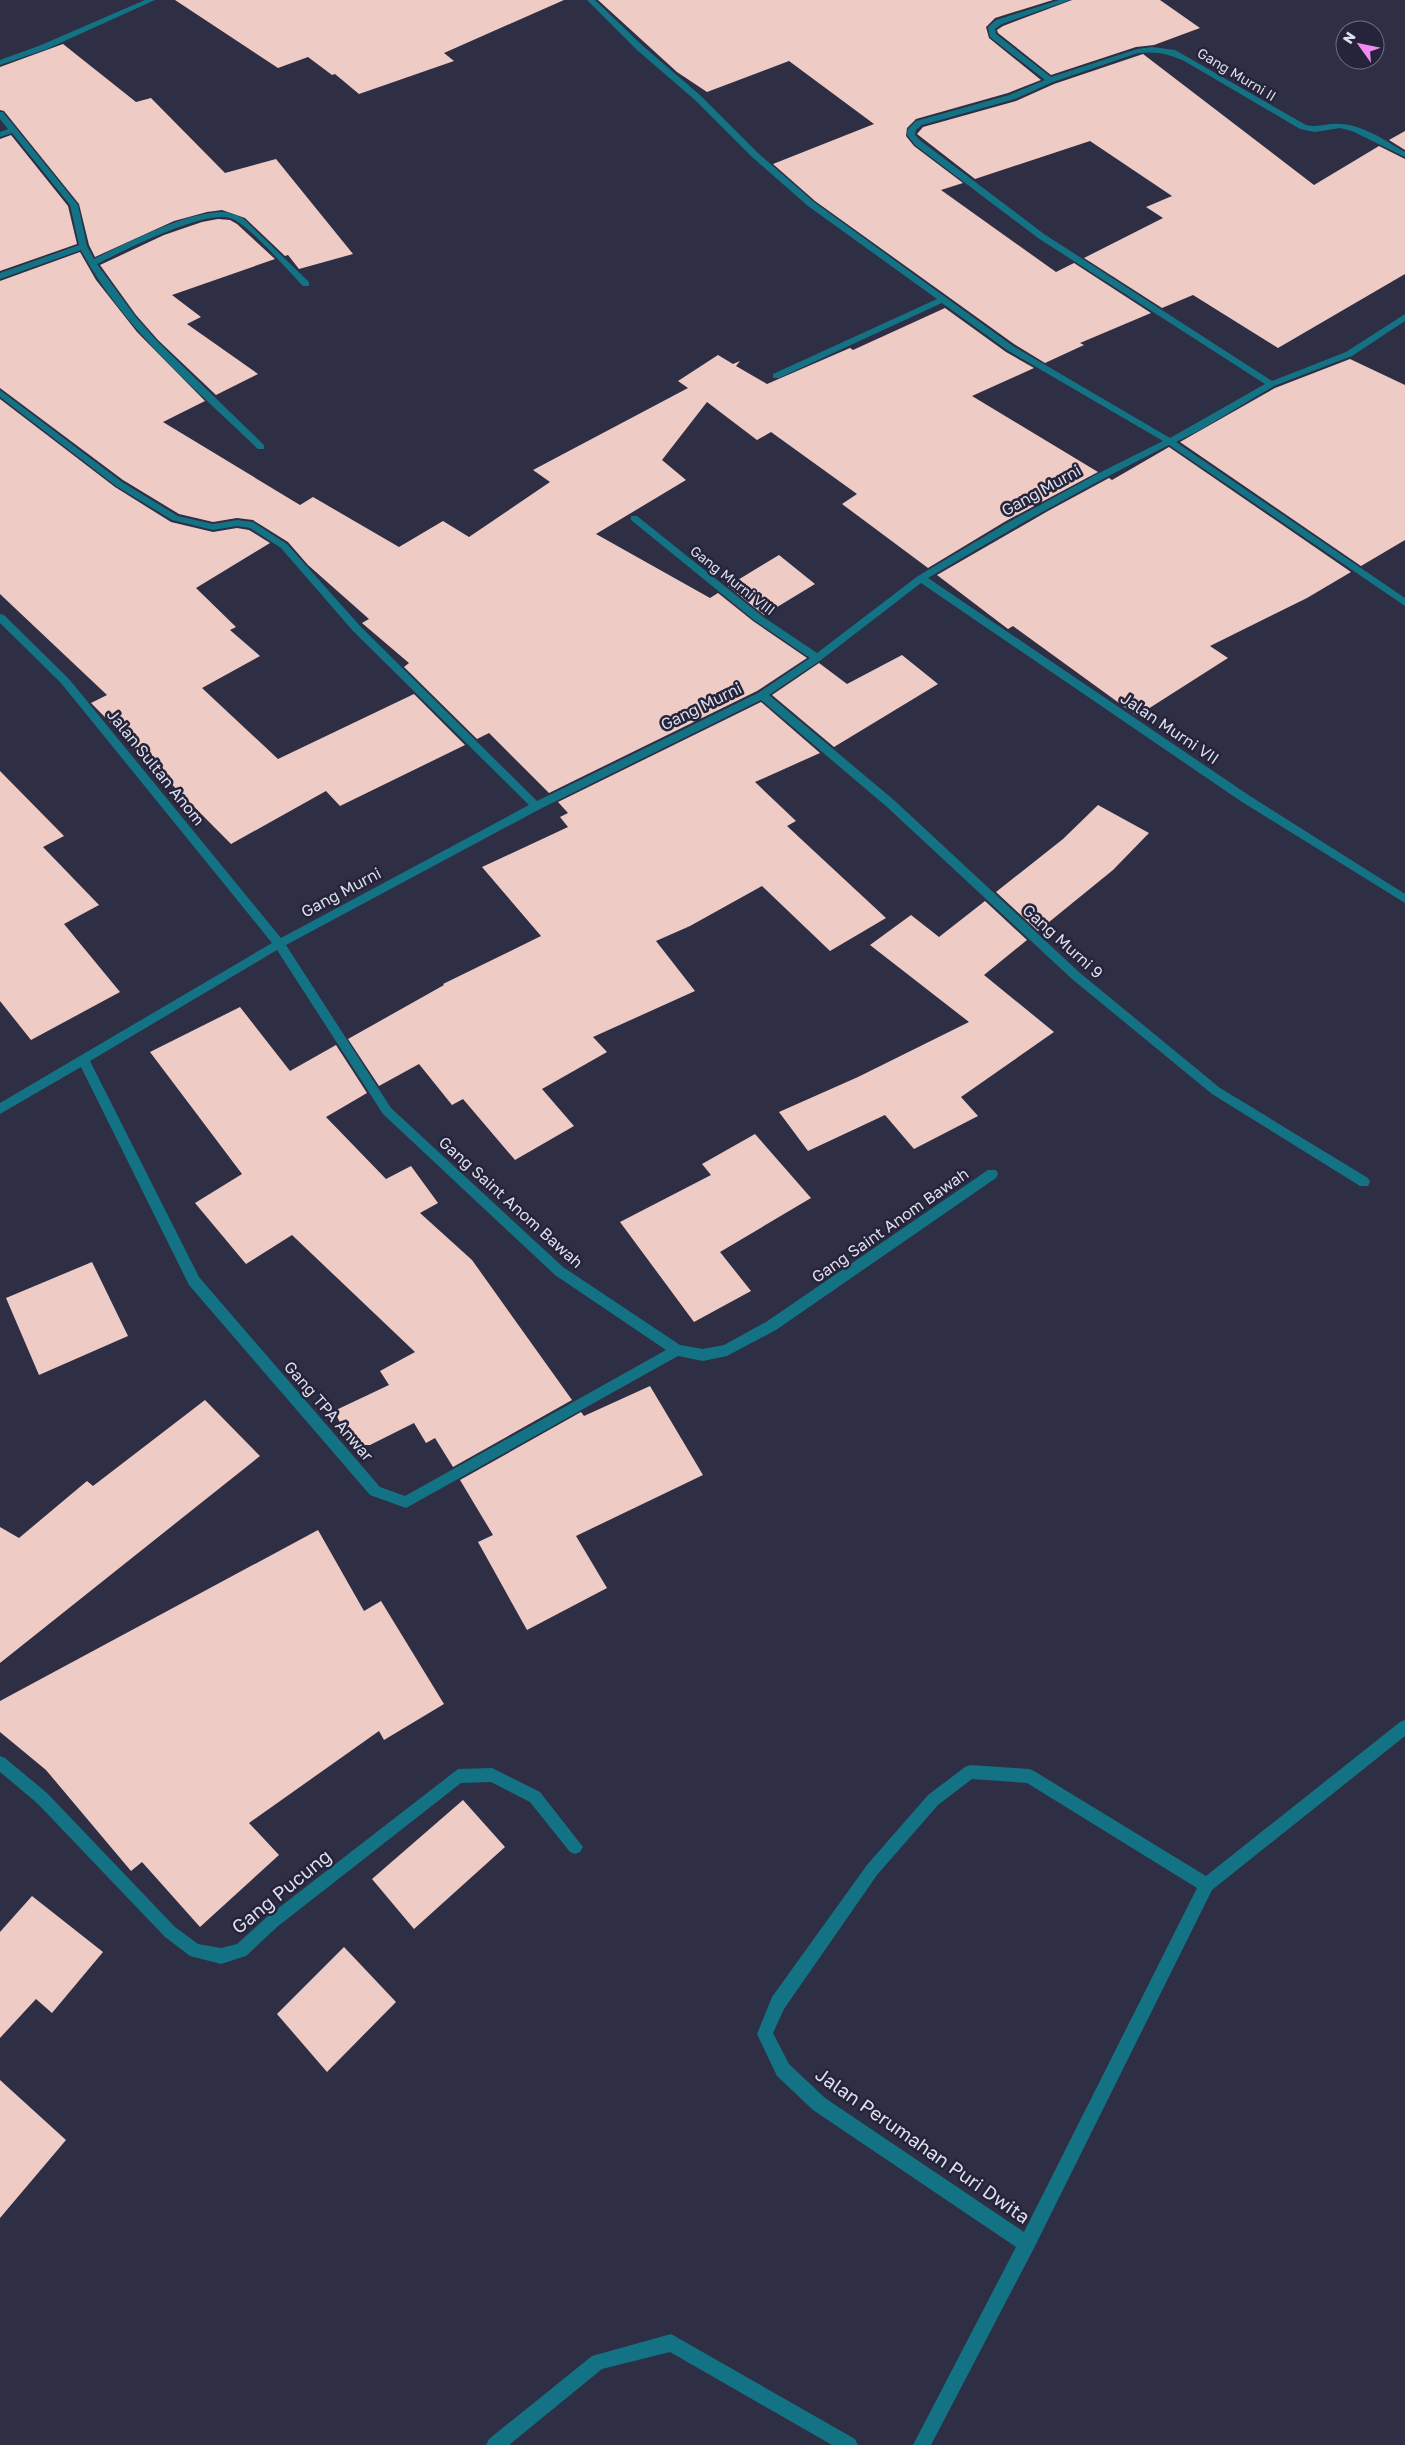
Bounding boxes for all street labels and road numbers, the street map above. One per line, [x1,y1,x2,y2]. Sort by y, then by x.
street label: Gang Murni II [1194,44,1280,104]
street label: Gang Murni [998,460,1084,520]
street label: Gang Murni VIII [687,542,779,618]
street label: Gang Murni [657,678,745,734]
street label: Jalan Murni VII [1117,688,1223,768]
street label: Jalan Sultan Anom [103,705,209,829]
street label: Gang Murni [298,863,384,921]
street label: Gang Murni 9 [1019,900,1107,982]
street label: Gang Saint Anom Bawah [435,1132,587,1272]
street label: Gang Saint Anom Bawah [808,1163,972,1287]
street label: Gang TPA Anwar [280,1357,378,1465]
street label: Gang Pucung [227,1844,335,1938]
street label: Jalan Perumahan Puri Dwita [811,2062,1035,2228]

